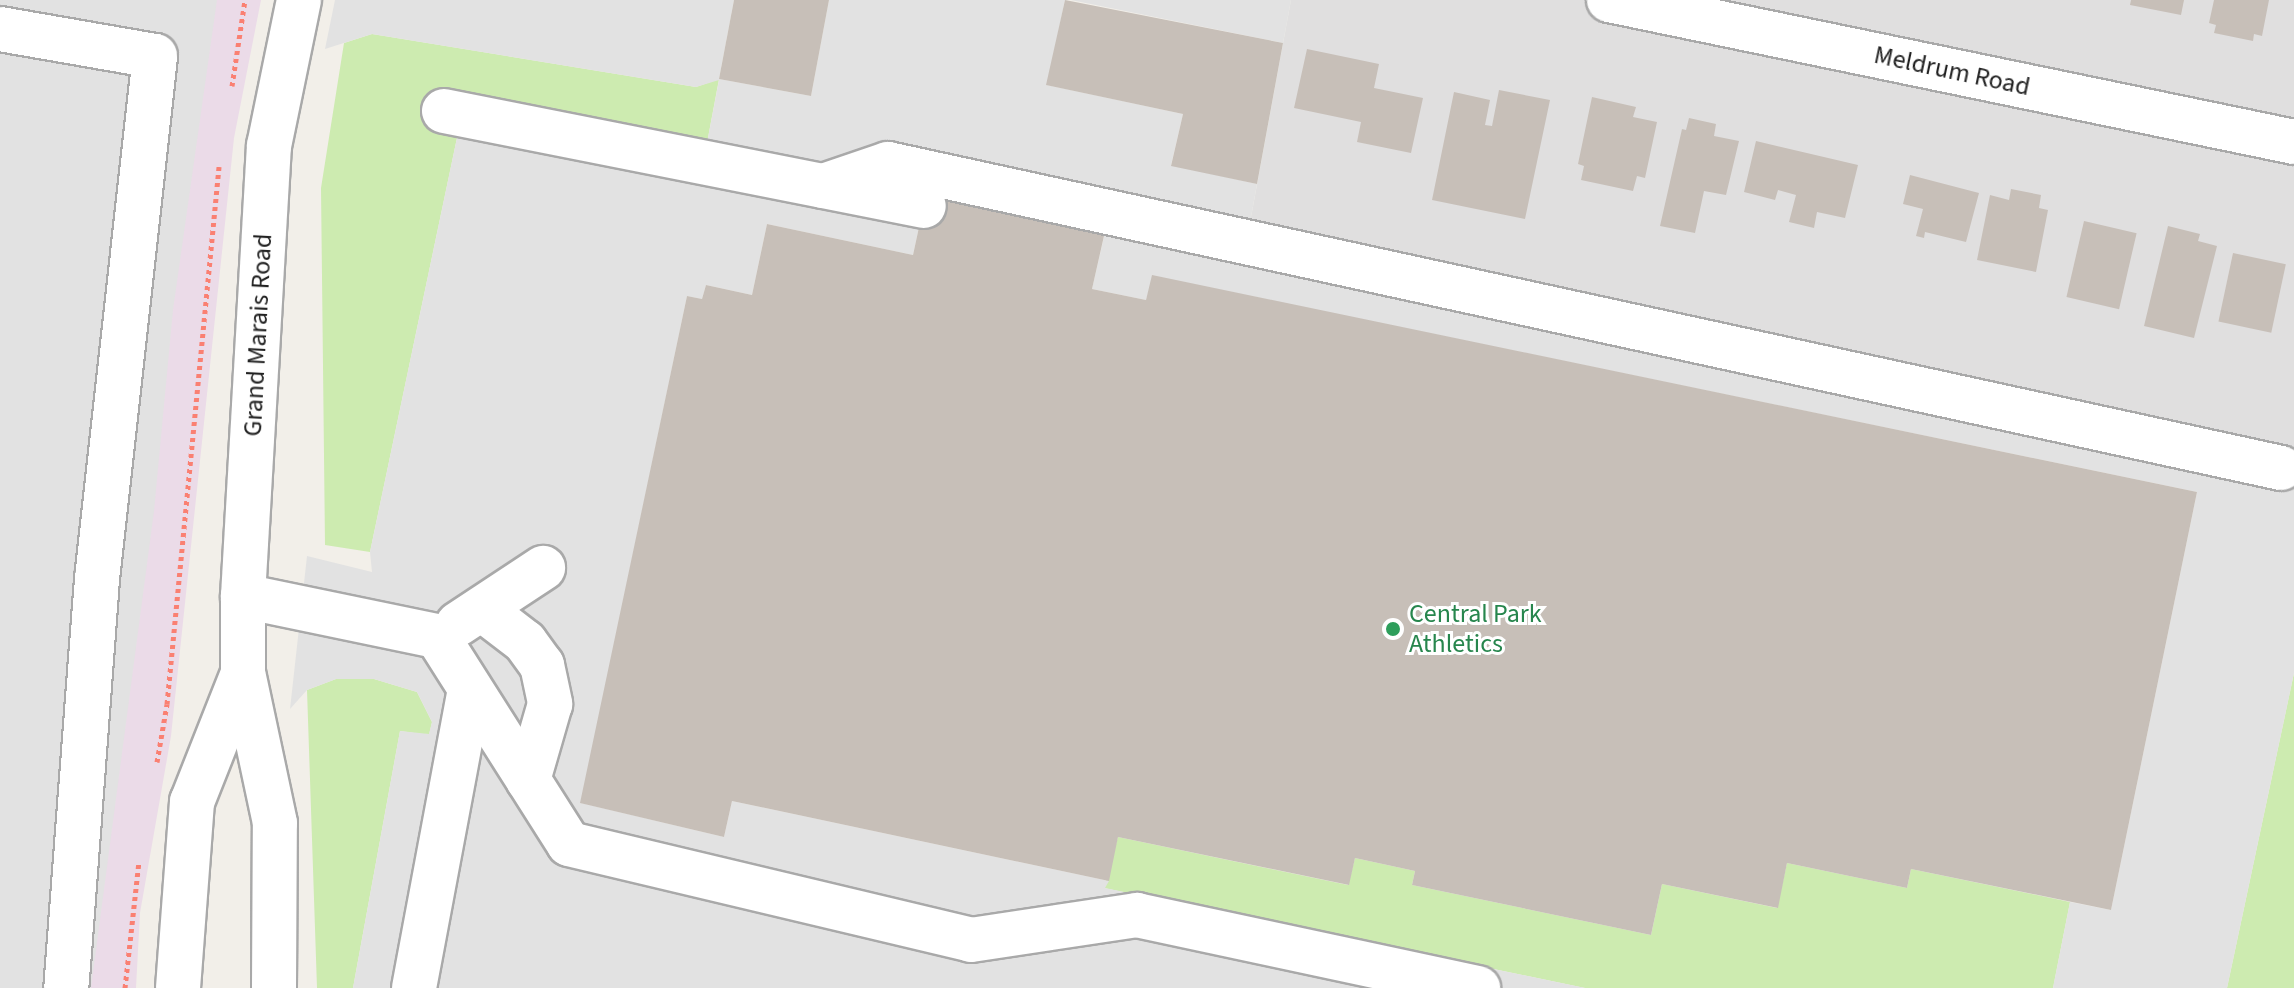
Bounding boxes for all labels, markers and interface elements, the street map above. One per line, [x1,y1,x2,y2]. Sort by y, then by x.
street label: Meldrum Road [1871,39,2033,103]
street label: Grand Marais Road [237,233,279,437]
place label: Central Park Athletics [1409,598,1542,660]
marker: Central Park Athletics [1384,620,1402,638]

